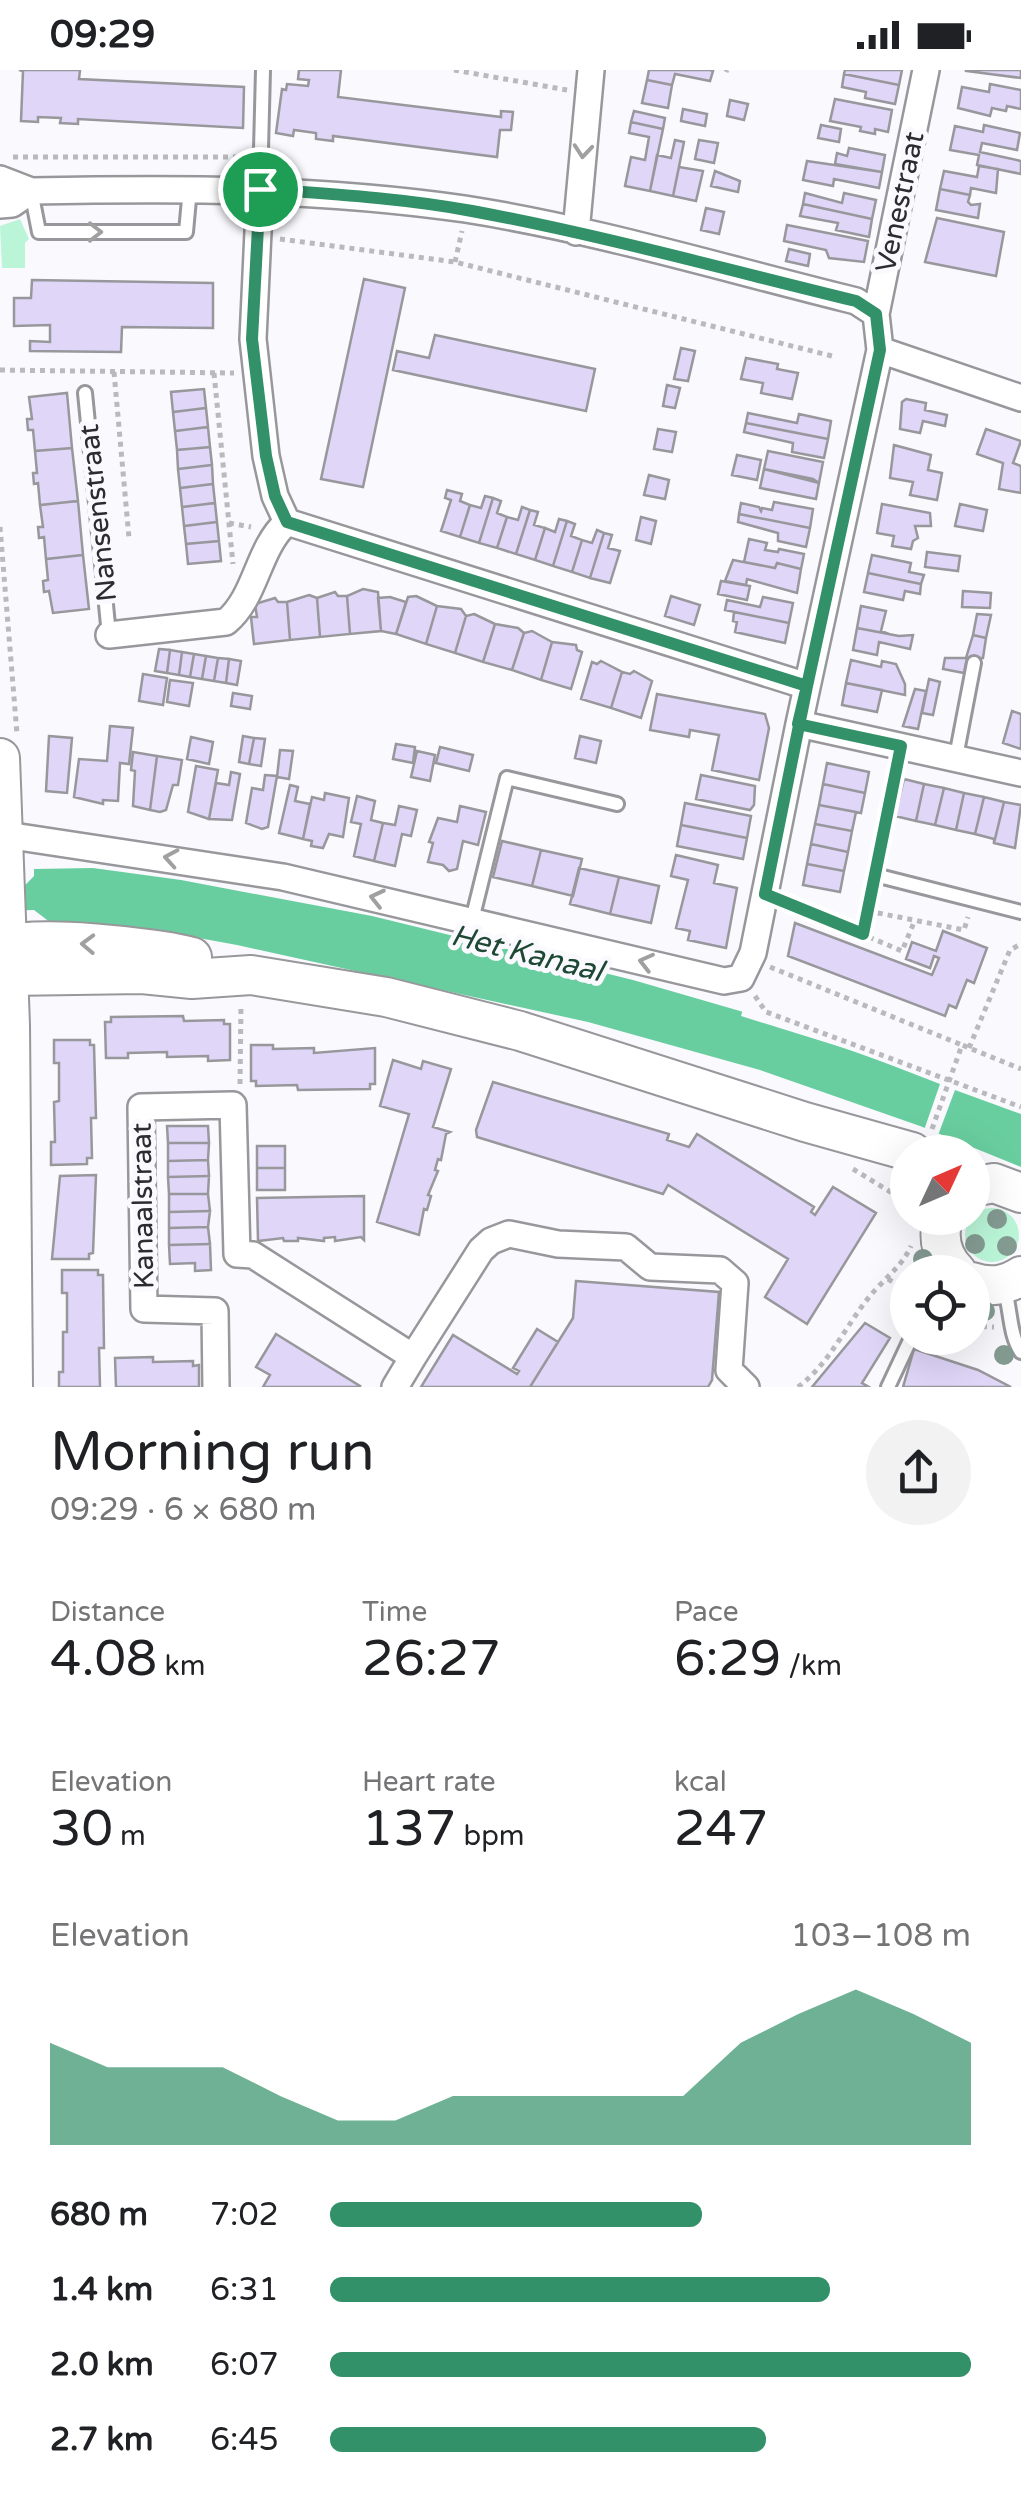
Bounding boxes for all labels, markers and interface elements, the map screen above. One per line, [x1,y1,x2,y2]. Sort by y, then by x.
text: 09:29 [50,12,155,58]
street label: Venestraat [868,128,932,276]
one-way arrow [573,143,595,159]
pin [218,147,303,232]
icon: arrive [233,162,288,217]
one-way arrow [88,221,104,243]
street label: Nansenstraat [72,422,124,603]
one-way arrow [162,848,179,869]
one-way arrow [369,889,386,910]
water label: Het Kanaal [447,917,610,991]
one-way arrow [79,933,95,954]
one-way arrow [638,953,655,974]
street label: Kanaalstraat [125,1122,161,1290]
north arrow [890,1135,990,1235]
map controls [890,1135,990,1355]
button: locate [890,1255,990,1355]
text: Morning run [50,1420,375,1486]
button: share [866,1420,971,1525]
text: 09:29 · 6 × 680 m [50,1491,316,1529]
text: Distance [50,1595,165,1629]
text: Time [362,1595,427,1629]
text: Pace [674,1595,738,1629]
text: 4.08 [50,1629,157,1689]
text: 26:27 [362,1629,501,1689]
text: 6:29 [674,1629,781,1689]
text: km [157,1649,205,1683]
text: /km [781,1649,842,1683]
text: Elevation [50,1765,172,1799]
text: Heart rate [362,1765,496,1799]
text: kcal [674,1765,727,1799]
text: 30 [50,1799,113,1859]
text: 137 [362,1799,456,1859]
text: 247 [674,1799,768,1859]
text: m [113,1819,146,1853]
text: bpm [456,1819,525,1853]
text: Elevation [50,1917,190,1955]
text: 103–108 m [791,1917,971,1955]
text: 680 m [50,2196,148,2234]
text: 7:02 [210,2196,279,2234]
text: 1.4 km [50,2271,153,2309]
text: 6:31 [210,2271,279,2309]
text: 2.0 km [50,2346,154,2384]
text: 6:07 [210,2346,279,2384]
text: 2.7 km [50,2421,153,2459]
text: 6:45 [210,2421,279,2459]

